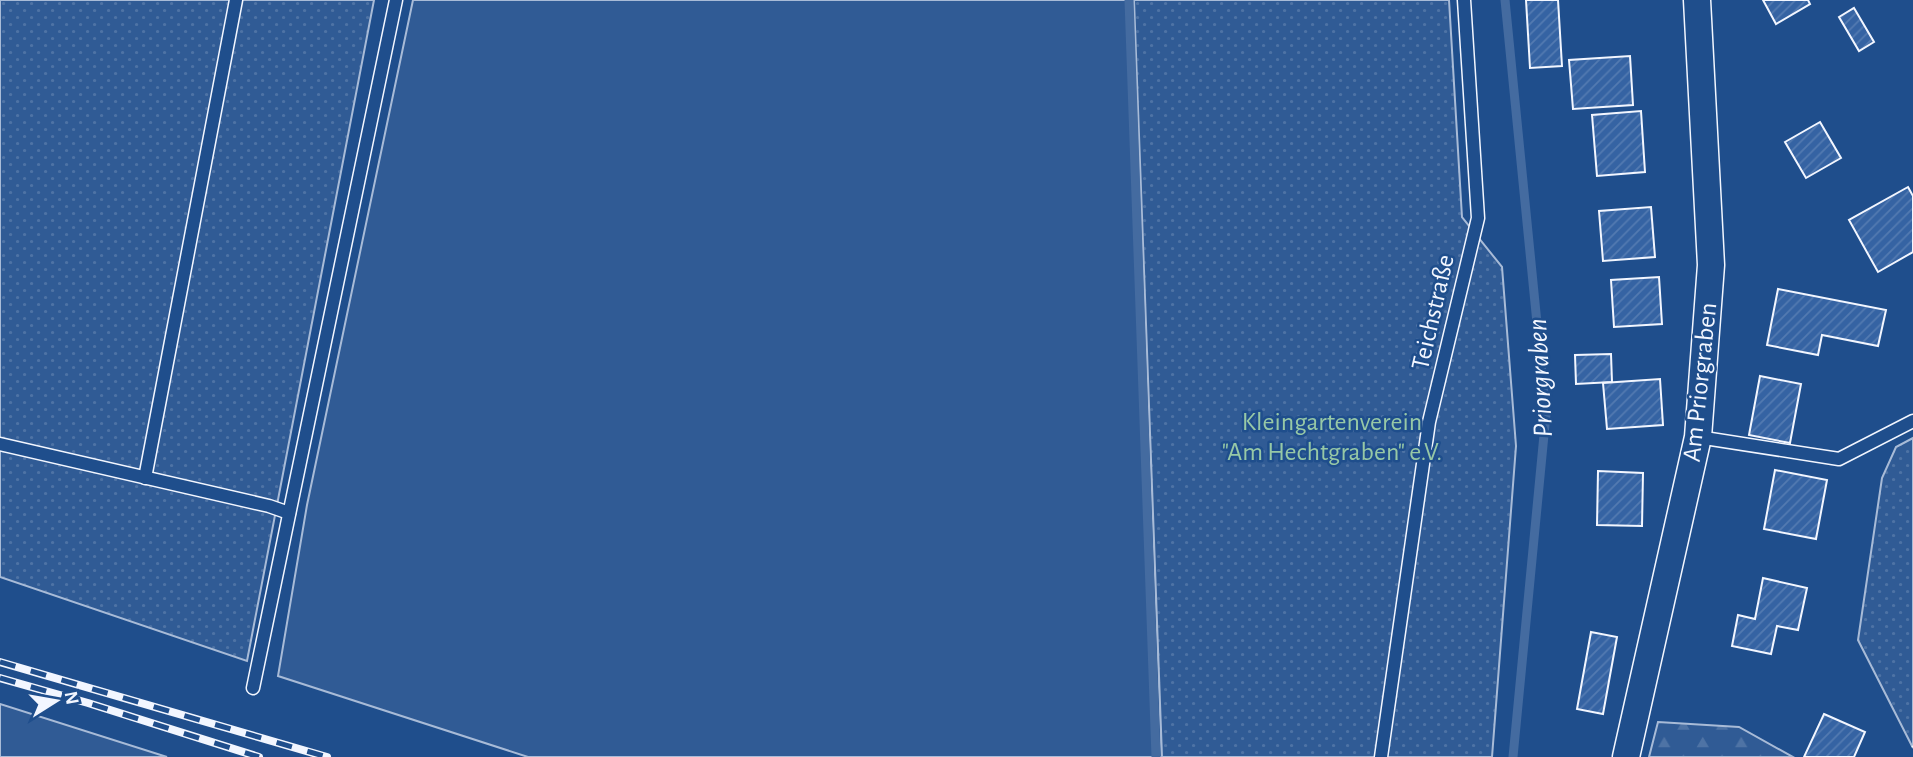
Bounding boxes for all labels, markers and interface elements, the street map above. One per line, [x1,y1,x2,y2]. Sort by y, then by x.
street label: Teichstraße [1407,252,1459,372]
street label: Am Priorgraben [1679,301,1721,463]
water label: Priorgraben [1524,318,1558,438]
park label: Kleingartenverein "Am Hechtgraben" e.V. [1222,409,1442,465]
north arrow [21,666,91,736]
text: N [61,690,82,706]

